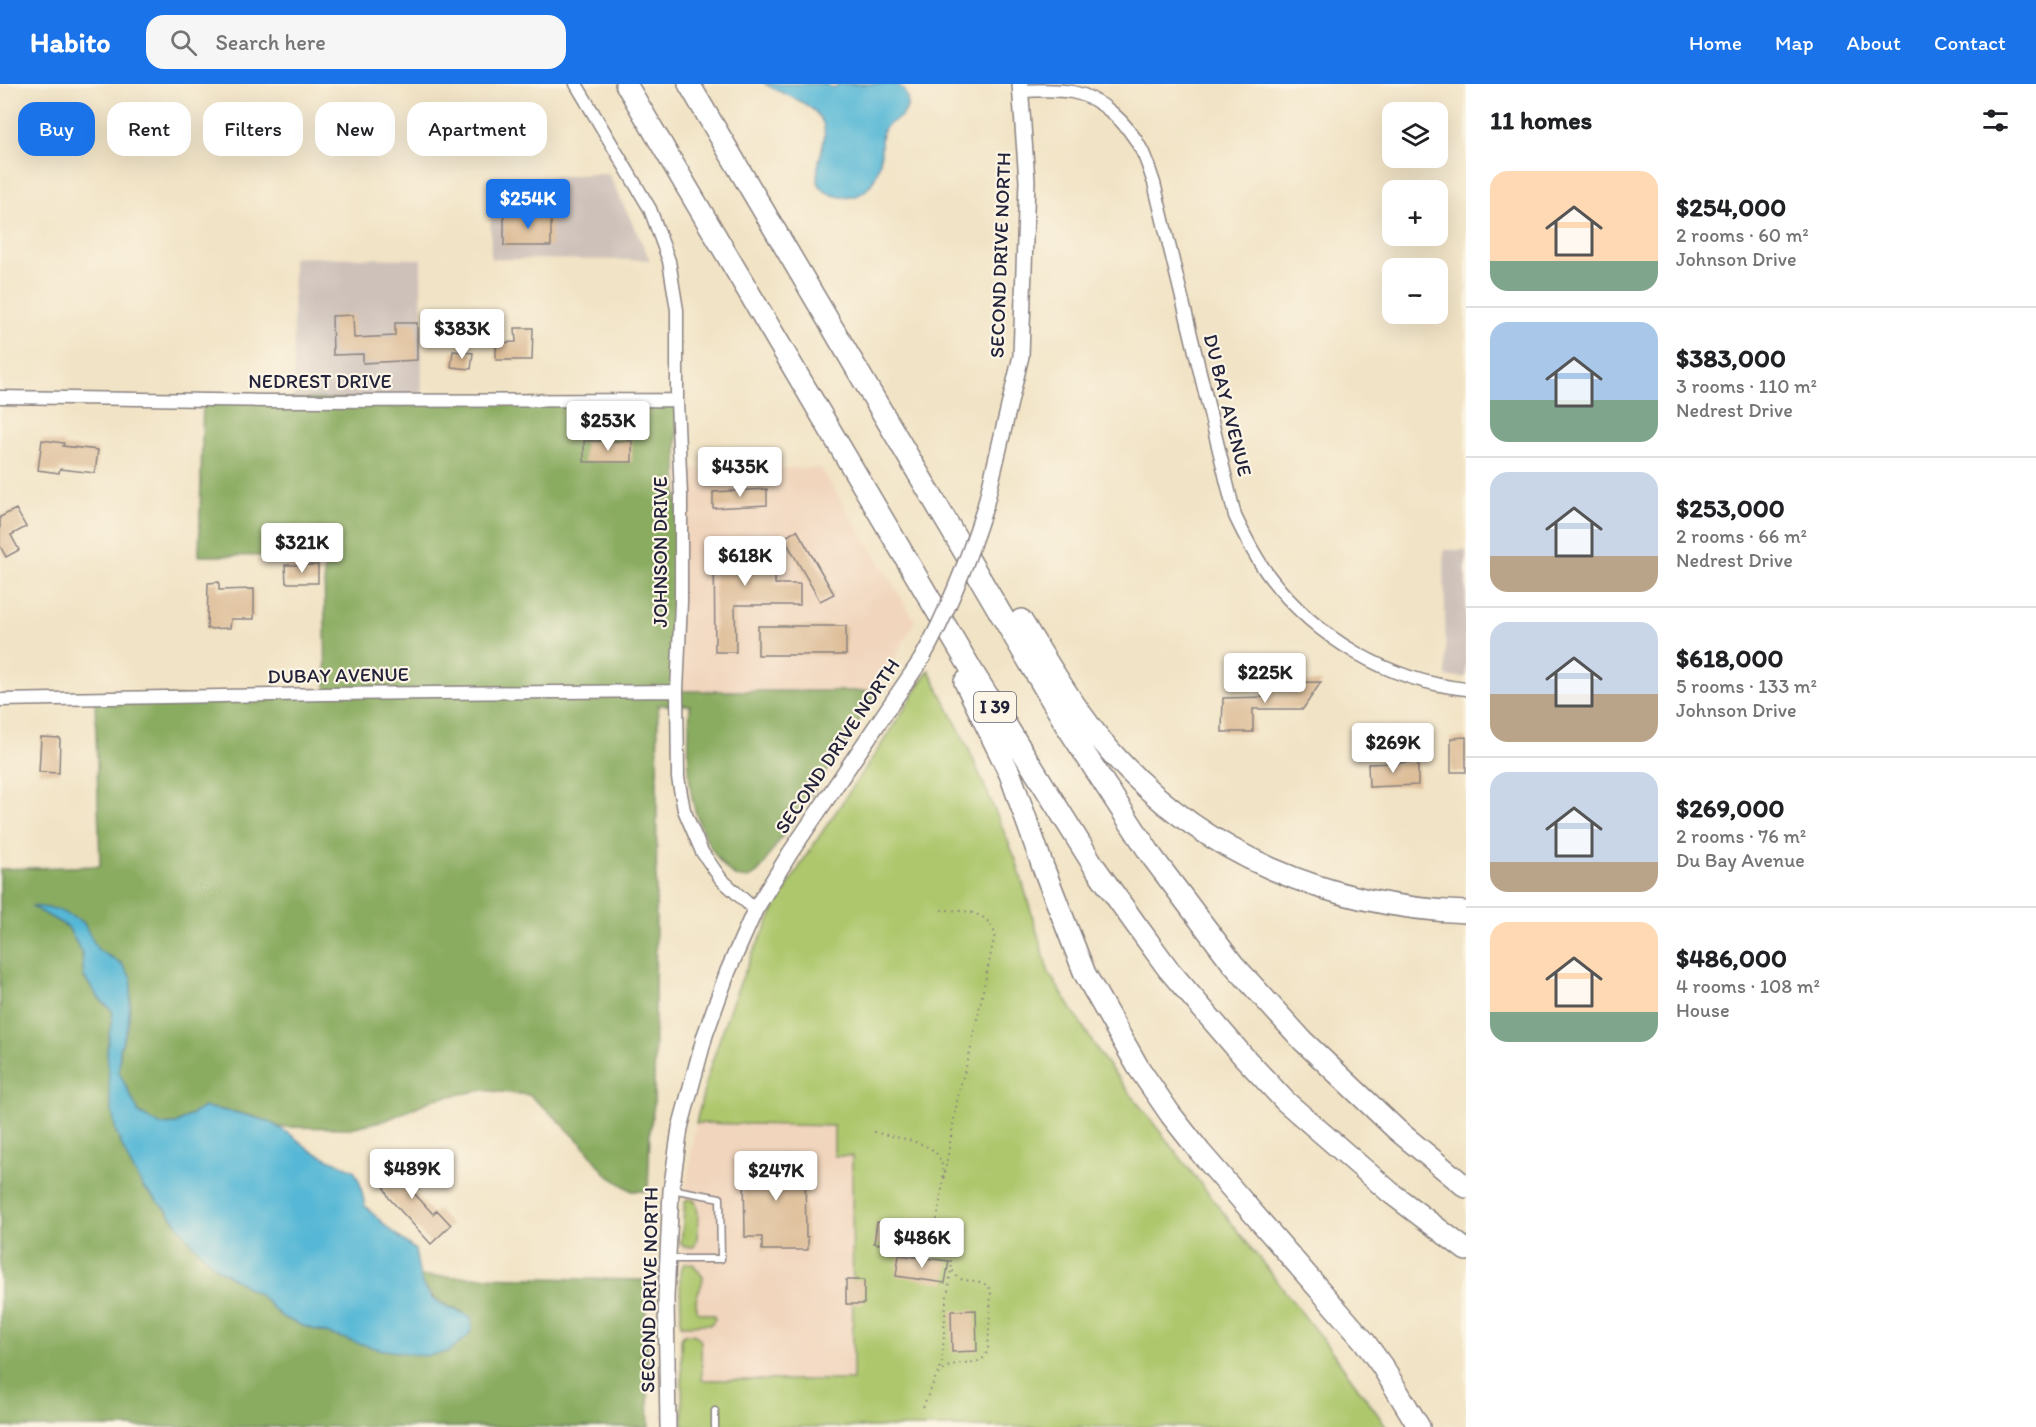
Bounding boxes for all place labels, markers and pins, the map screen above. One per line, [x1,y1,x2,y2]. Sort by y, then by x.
pin: $254K [486,179,570,230]
pin: $383K [420,309,504,360]
pin: $253K [566,401,650,452]
pin: $435K [698,447,782,498]
pin: $321K [260,523,344,574]
pin: $618K [703,536,787,587]
pin: $225K [1223,653,1307,704]
pin: $269K [1351,723,1435,774]
pin: $489K [370,1149,454,1200]
pin: $247K [734,1151,818,1202]
pin: $486K [880,1218,964,1269]

